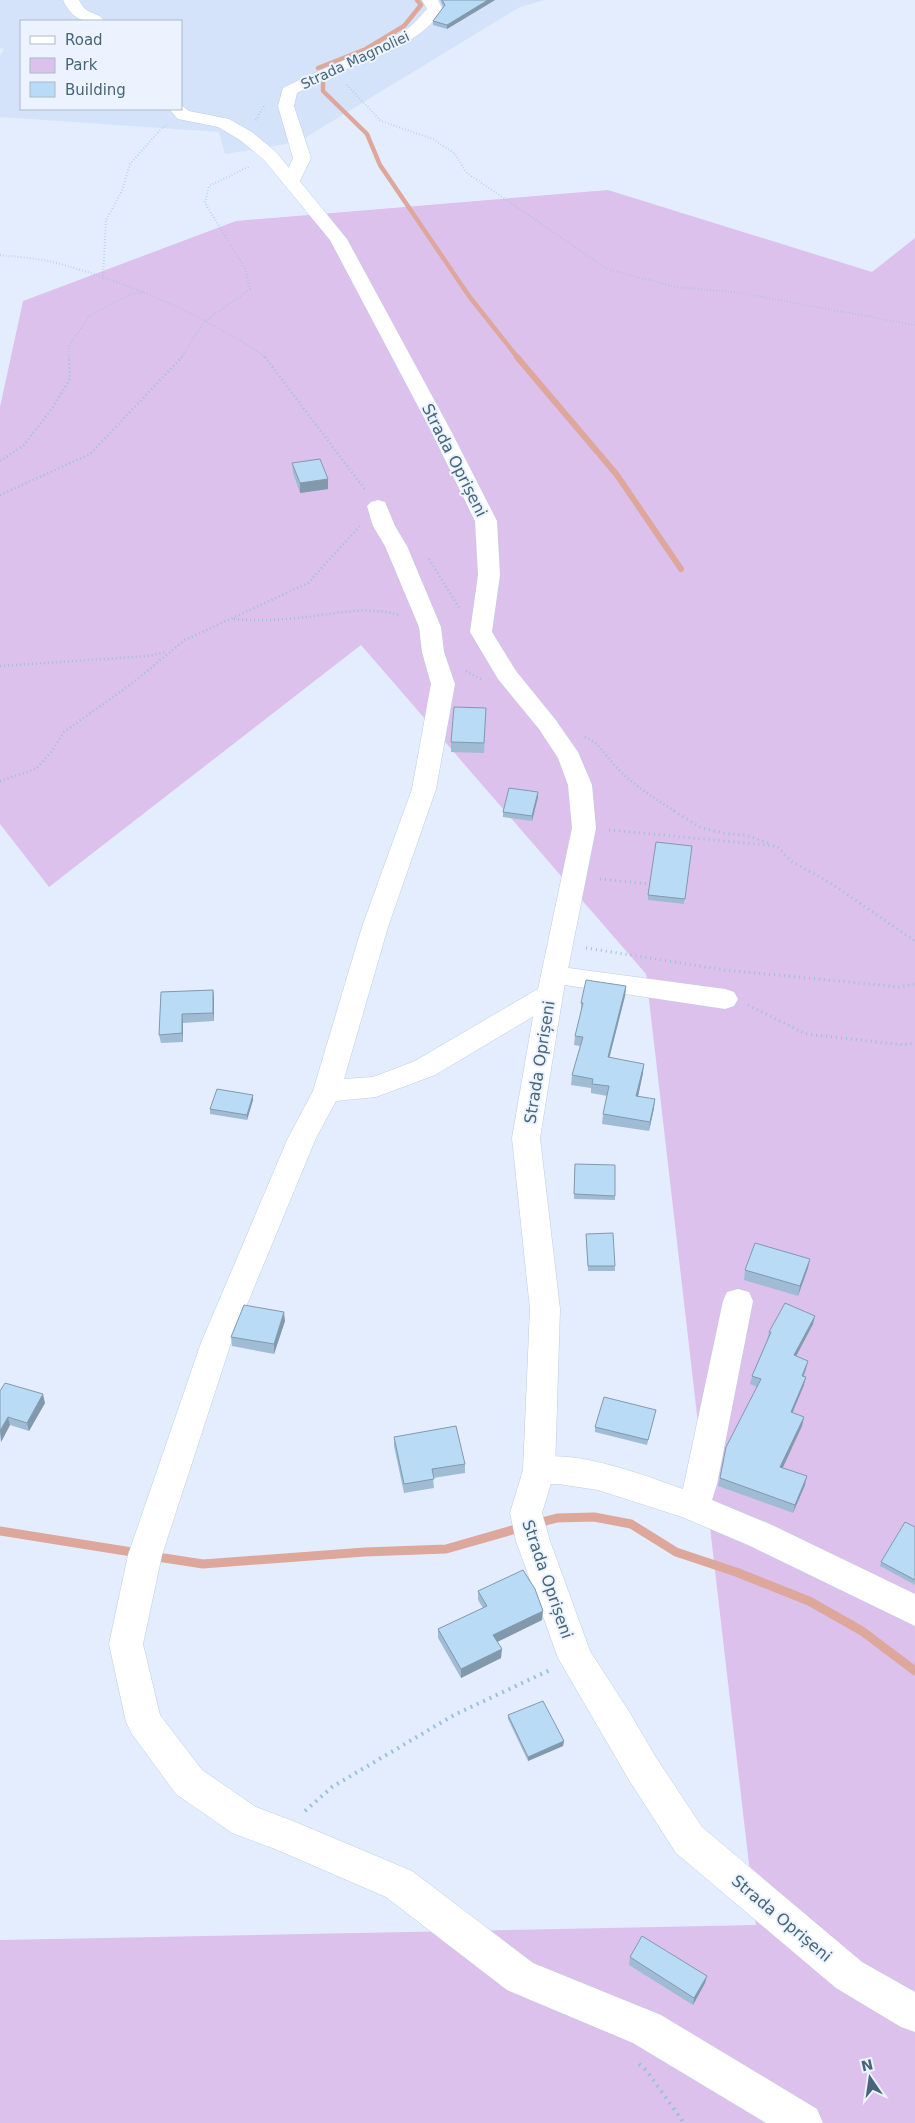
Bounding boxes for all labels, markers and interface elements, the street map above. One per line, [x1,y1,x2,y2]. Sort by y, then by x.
legend [20,20,182,110]
street label: Strada Magnoliei [298,28,412,92]
text: Road [65,31,103,49]
text: Park [65,56,98,74]
text: Building [65,81,126,99]
street label: Strada Oprișeni [418,400,491,520]
street label: Strada Oprișeni [520,999,559,1125]
street label: Strada Oprișeni [518,1517,577,1641]
street label: Strada Oprișeni [728,1871,835,1966]
north arrow [845,2053,895,2103]
text: N [860,2056,875,2074]

